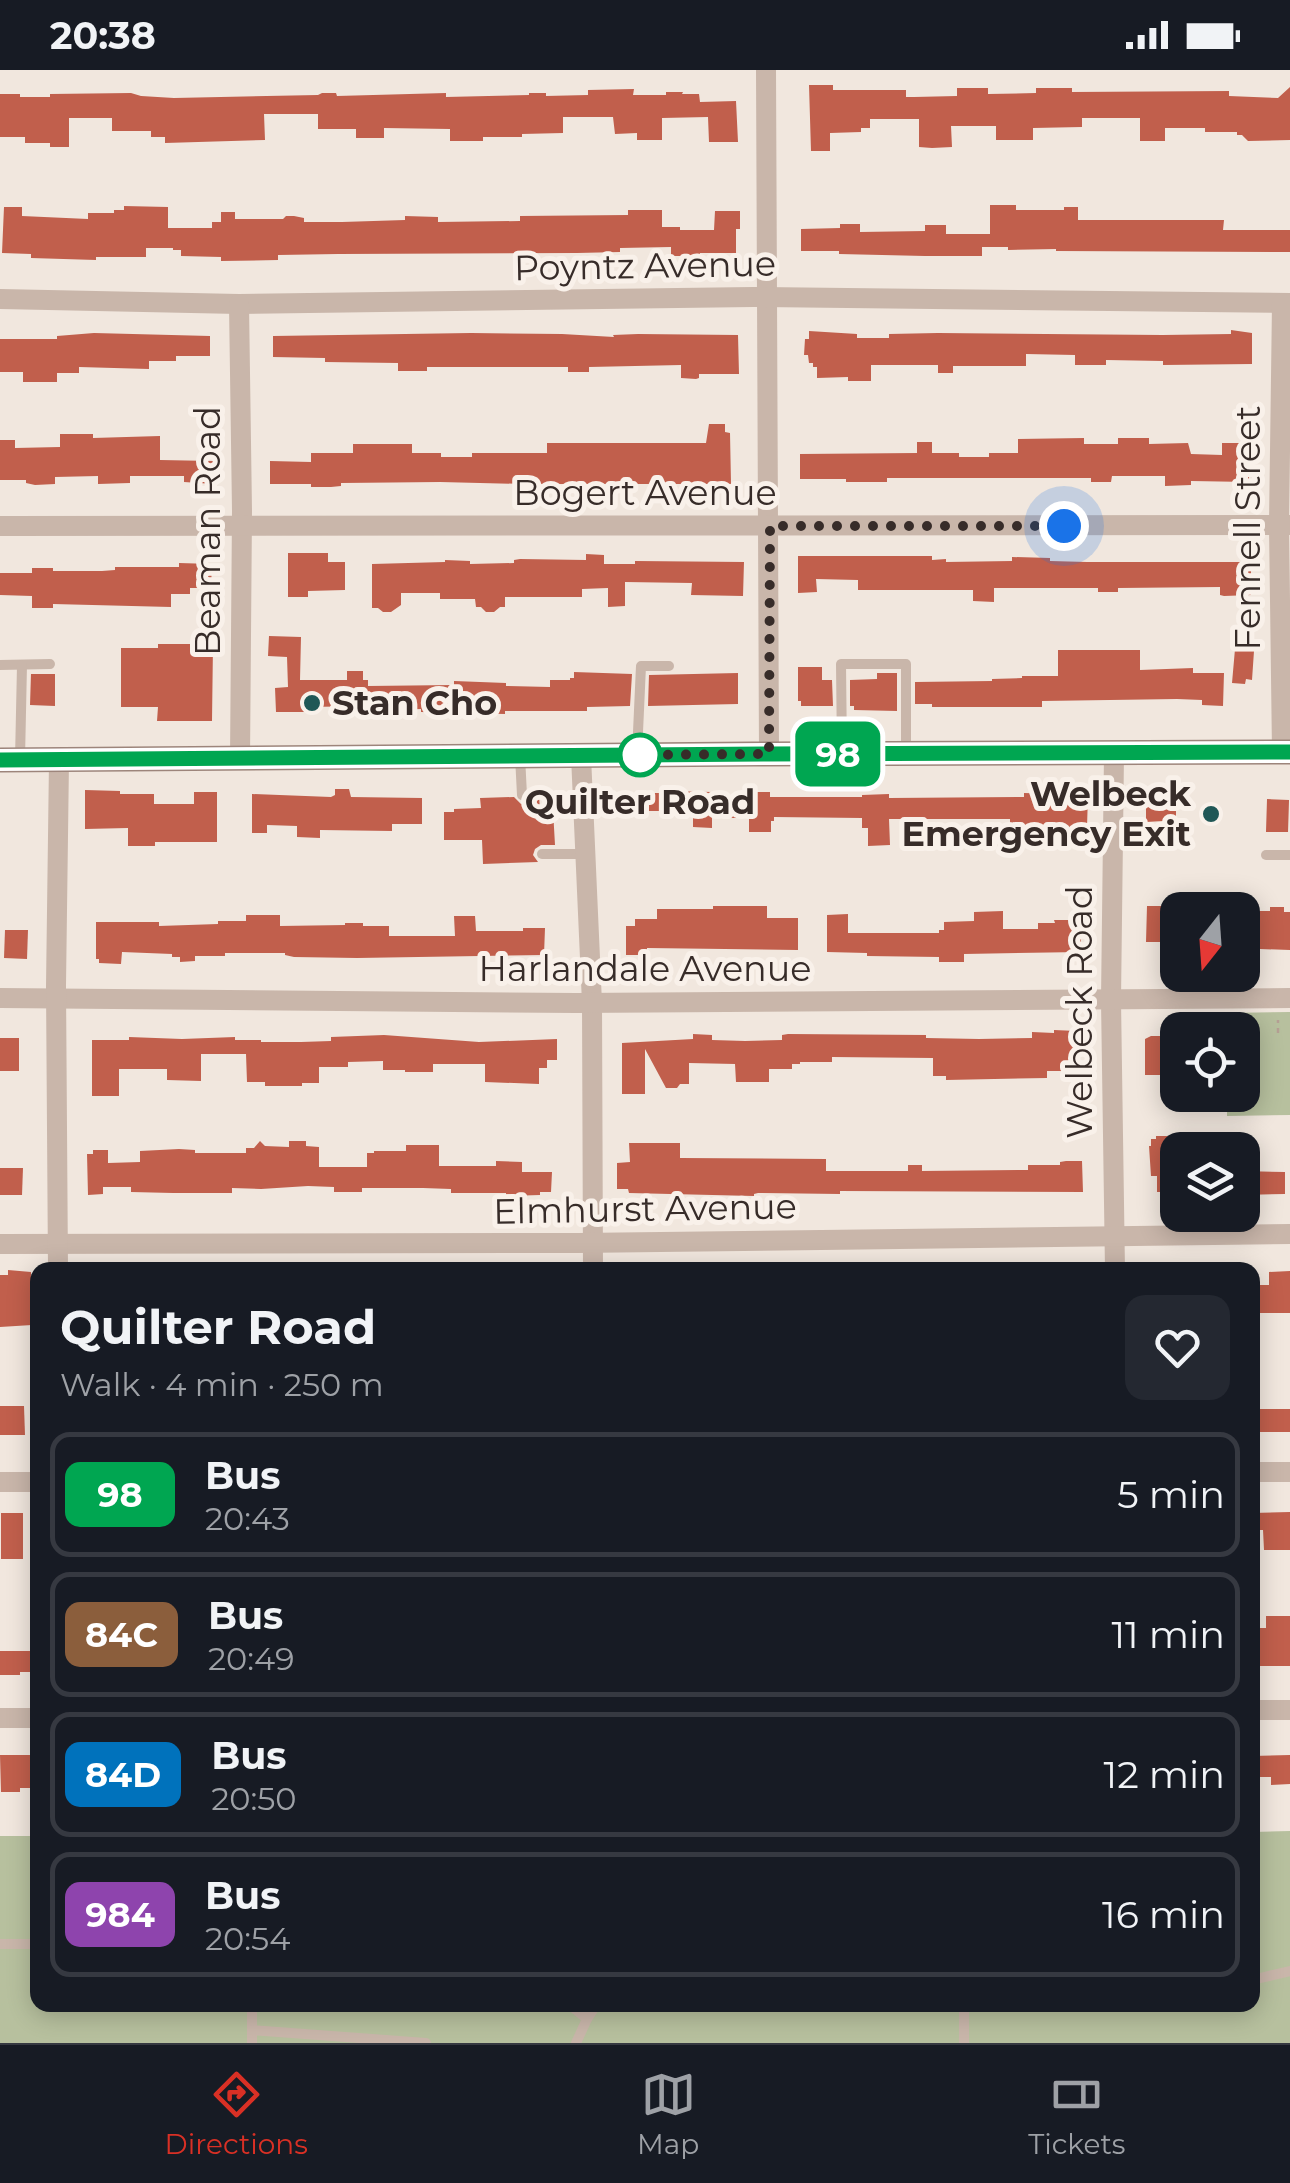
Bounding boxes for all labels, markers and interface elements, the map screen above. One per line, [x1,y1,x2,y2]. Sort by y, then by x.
text: 20:38 [50,12,156,59]
street label: Poyntz Avenue [514,242,776,289]
street label: Beaman Road [186,406,229,656]
street label: Fennell Street [1226,406,1269,650]
street label: Bogert Avenue [513,471,777,514]
your location [1039,501,1089,551]
place label: Stan Cho [332,681,497,724]
marker: Stan Cho [301,692,323,714]
line badge: 98 [793,722,883,786]
text: 98 [815,733,861,776]
marker: Quilter Road [619,734,661,776]
place label: Welbeck Emergency Exit [902,772,1192,855]
place label: Quilter Road [525,780,755,823]
marker: Welbeck Emergency Exit [1200,803,1222,825]
street label: Welbeck Road [1058,885,1101,1139]
north arrow [1160,892,1260,992]
map controls [1160,892,1260,1232]
street label: Harlandale Avenue [479,947,811,990]
button: locate [1160,1012,1260,1112]
button: layers [1160,1132,1260,1232]
street label: Elmhurst Avenue [493,1184,797,1233]
button: heart [1125,1295,1230,1400]
text: Quilter Road [60,1298,376,1356]
text: Walk · 4 min · 250 m [60,1365,384,1404]
text: Bus [205,1452,280,1499]
text: 5 min [1117,1471,1225,1518]
text: 98 [97,1473,143,1516]
text: 20:43 [205,1499,290,1538]
text: Bus [208,1592,283,1639]
text: 11 min [1111,1611,1225,1658]
text: 84C [85,1613,158,1656]
text: 20:49 [208,1639,294,1678]
text: Bus [211,1732,287,1779]
text: 12 min [1104,1751,1225,1798]
text: 84D [85,1753,161,1796]
text: 20:50 [211,1779,297,1818]
text: Bus [205,1872,280,1919]
text: 16 min [1102,1891,1225,1938]
text: 984 [85,1893,155,1936]
text: 20:54 [205,1919,290,1958]
tab: Directions [165,2067,308,2161]
tab: Map [637,2067,699,2161]
tab: Tickets [1028,2067,1125,2161]

